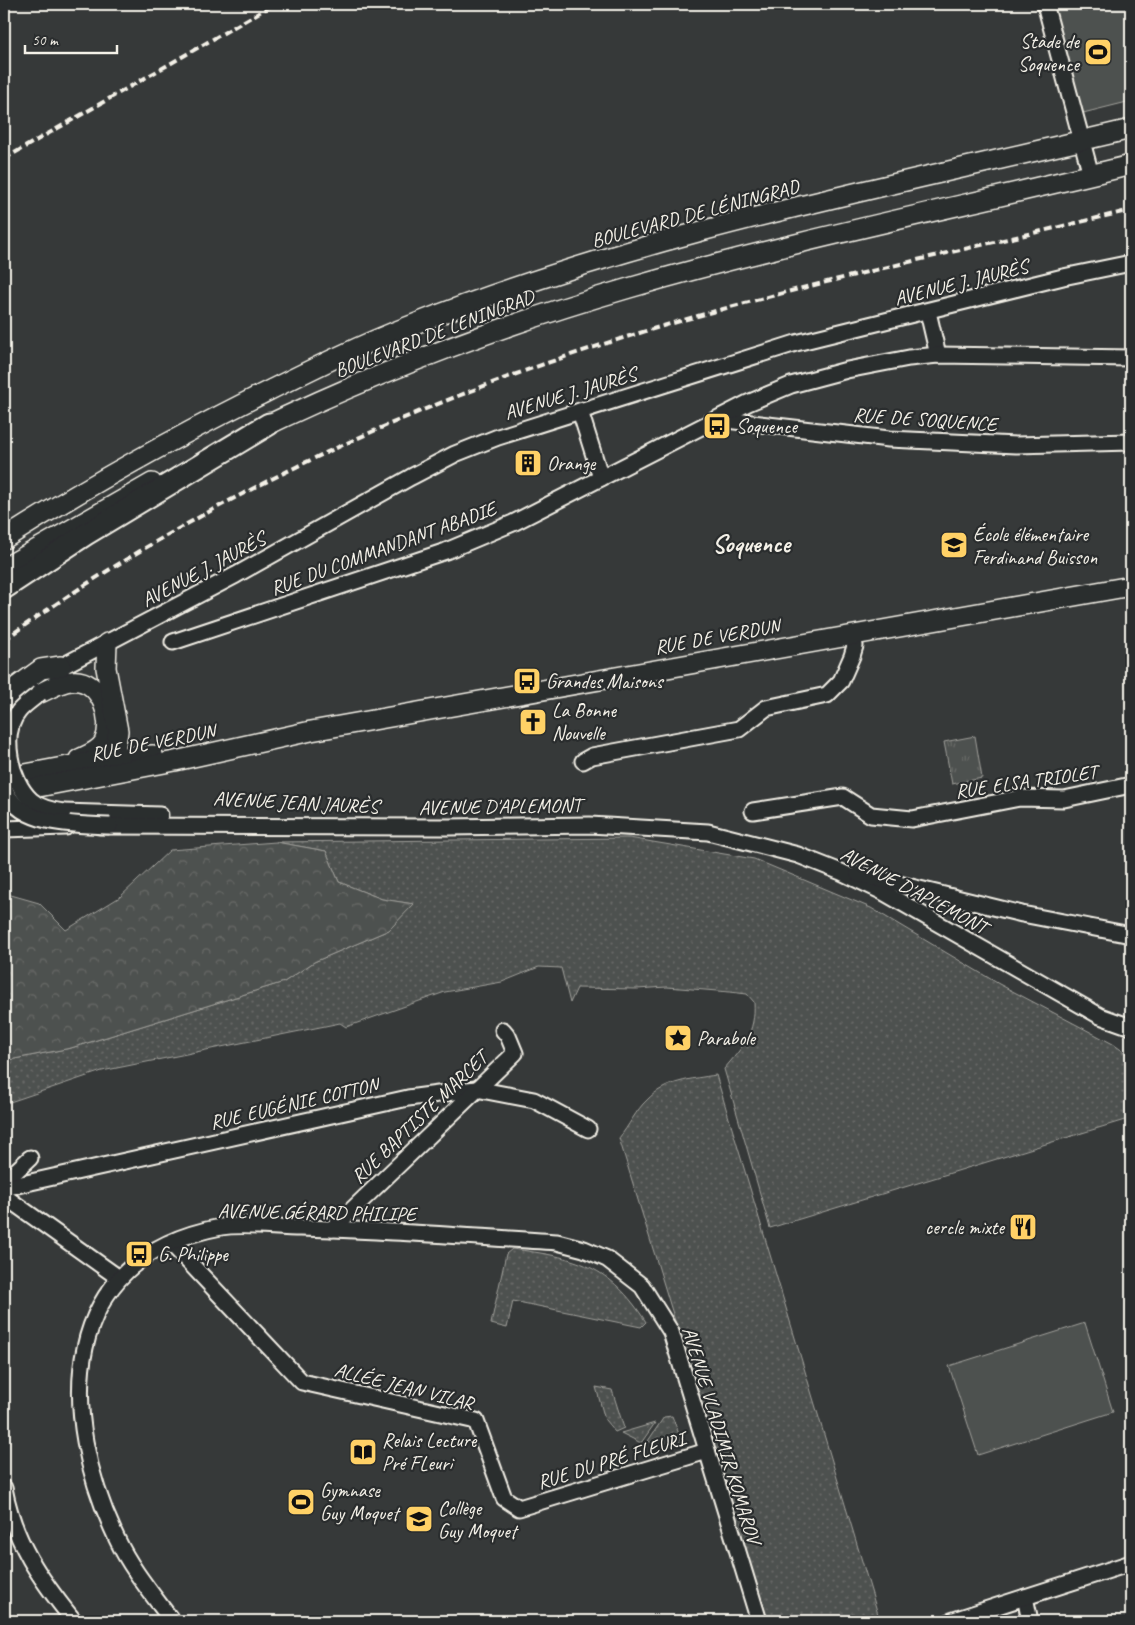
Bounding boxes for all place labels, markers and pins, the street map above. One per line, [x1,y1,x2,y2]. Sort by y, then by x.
place label: Stade de Soquence [1018,29,1080,77]
sports icon: Stade de Soquence [1083,37,1113,67]
bus stop icon: Soquence [702,411,732,441]
place label: Soquence [736,414,798,439]
building icon: Orange [513,448,543,478]
place label: Orange [547,451,597,476]
place label: École élémentaire Ferdinand Buisson [973,522,1098,570]
school or university icon: École élémentaire Ferdinand Buisson [939,530,969,560]
bus stop icon: Grandes Maisons [512,666,542,696]
place label: Grandes Maisons [546,669,665,694]
place label: La Bonne Nouvelle [552,698,617,746]
church icon: La Bonne Nouvelle [518,707,548,737]
place icon: Parabole [663,1023,693,1053]
place label: Parabole [697,1026,757,1051]
restaurant icon: cercle mixte [1008,1212,1038,1242]
place label: cercle mixte [925,1215,1005,1240]
bus stop icon: G. Philippe [124,1239,154,1269]
place label: G. Philippe [158,1242,229,1267]
place label: Relais Lecture Pré FLeuri [382,1428,478,1476]
library icon: Relais Lecture Pré FLeuri [348,1437,378,1467]
place label: Gymnase Guy Moquet [320,1478,402,1526]
sports icon: Gymnase Guy Moquet [286,1487,316,1517]
place label: Collège Guy Moquet [438,1496,520,1544]
school or university icon: Collège Guy Moquet [404,1504,434,1534]

